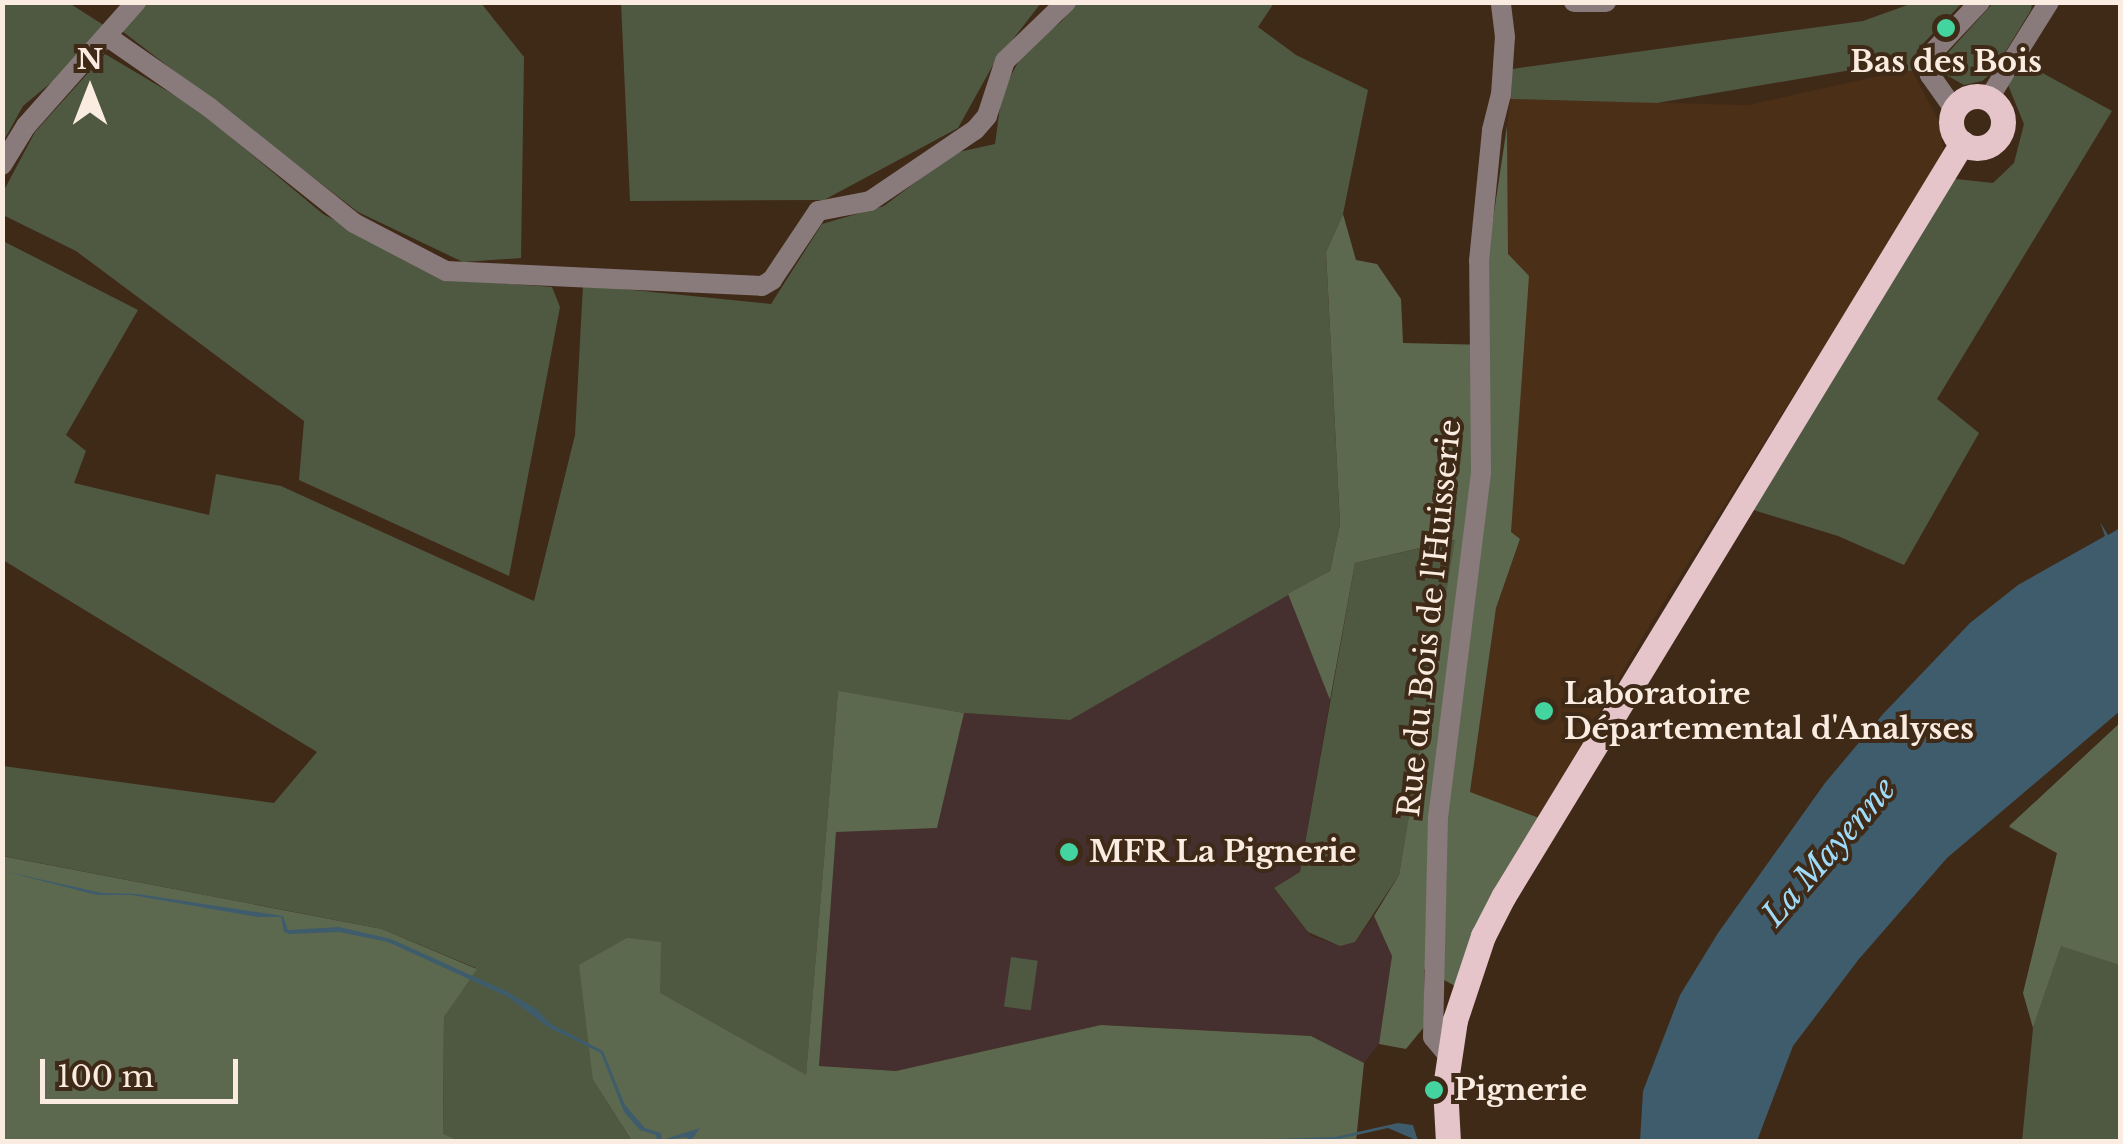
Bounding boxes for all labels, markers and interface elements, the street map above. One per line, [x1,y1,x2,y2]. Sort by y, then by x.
marker: Bas des Bois [1935,17,1957,39]
north arrow [40,40,140,140]
text: N [77,42,103,77]
place label: Bas des Bois [1850,44,2042,80]
street label: Rue du Bois de l'Huisserie [1391,417,1469,819]
place label: Laboratoire Départemental d'Analyses [1564,676,1974,746]
marker: Laboratoire Départemental d'Analyses [1533,700,1555,722]
water label: La Mayenne [1754,770,1904,934]
place label: MFR La Pignerie [1089,834,1358,870]
marker: MFR La Pignerie [1058,841,1080,863]
scale bar [45,1039,242,1101]
text: 100 m [57,1058,154,1095]
place label: Pignerie [1454,1072,1587,1108]
marker: Pignerie [1423,1079,1445,1101]

